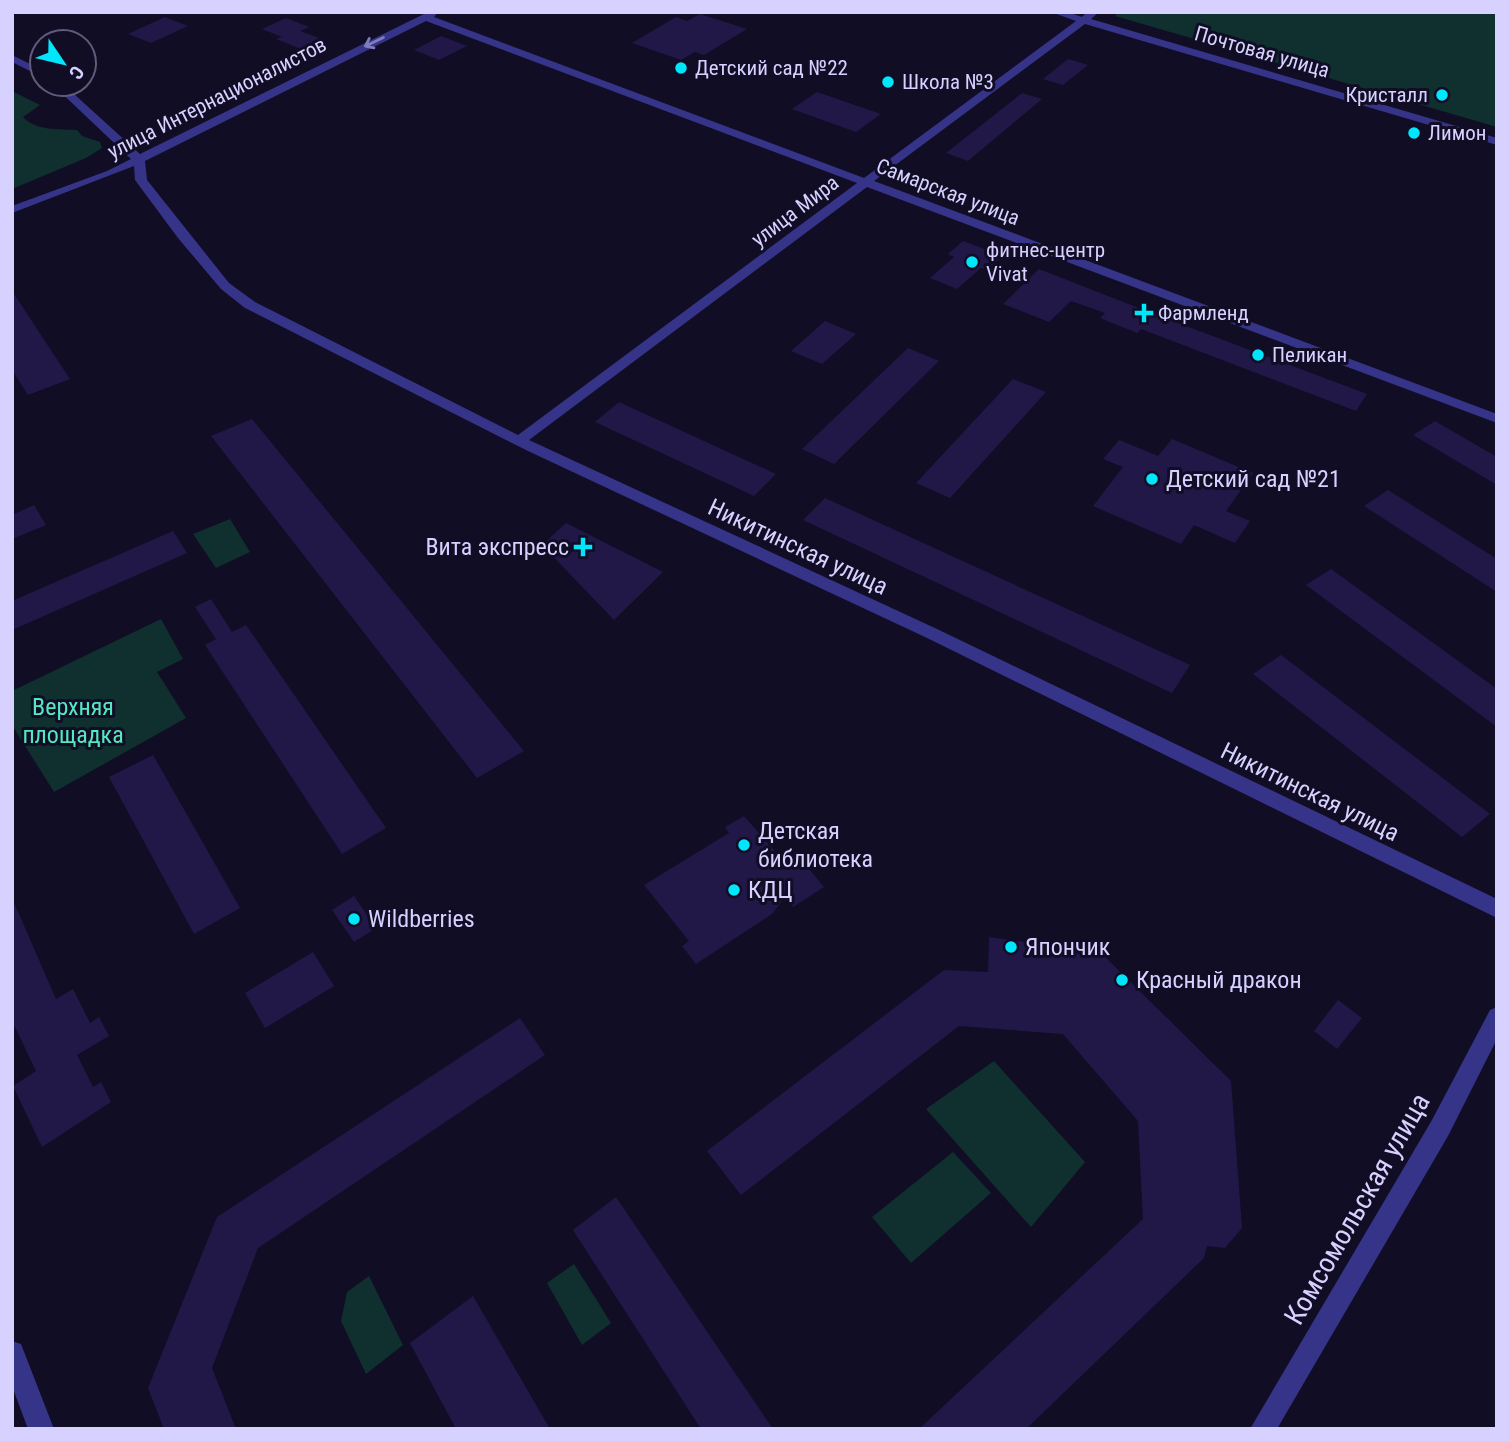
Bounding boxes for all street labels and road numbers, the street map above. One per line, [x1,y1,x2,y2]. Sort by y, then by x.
street label: Почтовая улица [1192,21,1332,83]
street label: улица Интернационалистов [104,32,330,164]
street label: Самарская улица [873,154,1023,230]
street label: улица Мира [747,171,843,251]
street label: Никитинская улица [704,493,892,601]
street label: Никитинская улица [1216,737,1404,847]
street label: Комсомольская улица [1277,1087,1437,1331]

